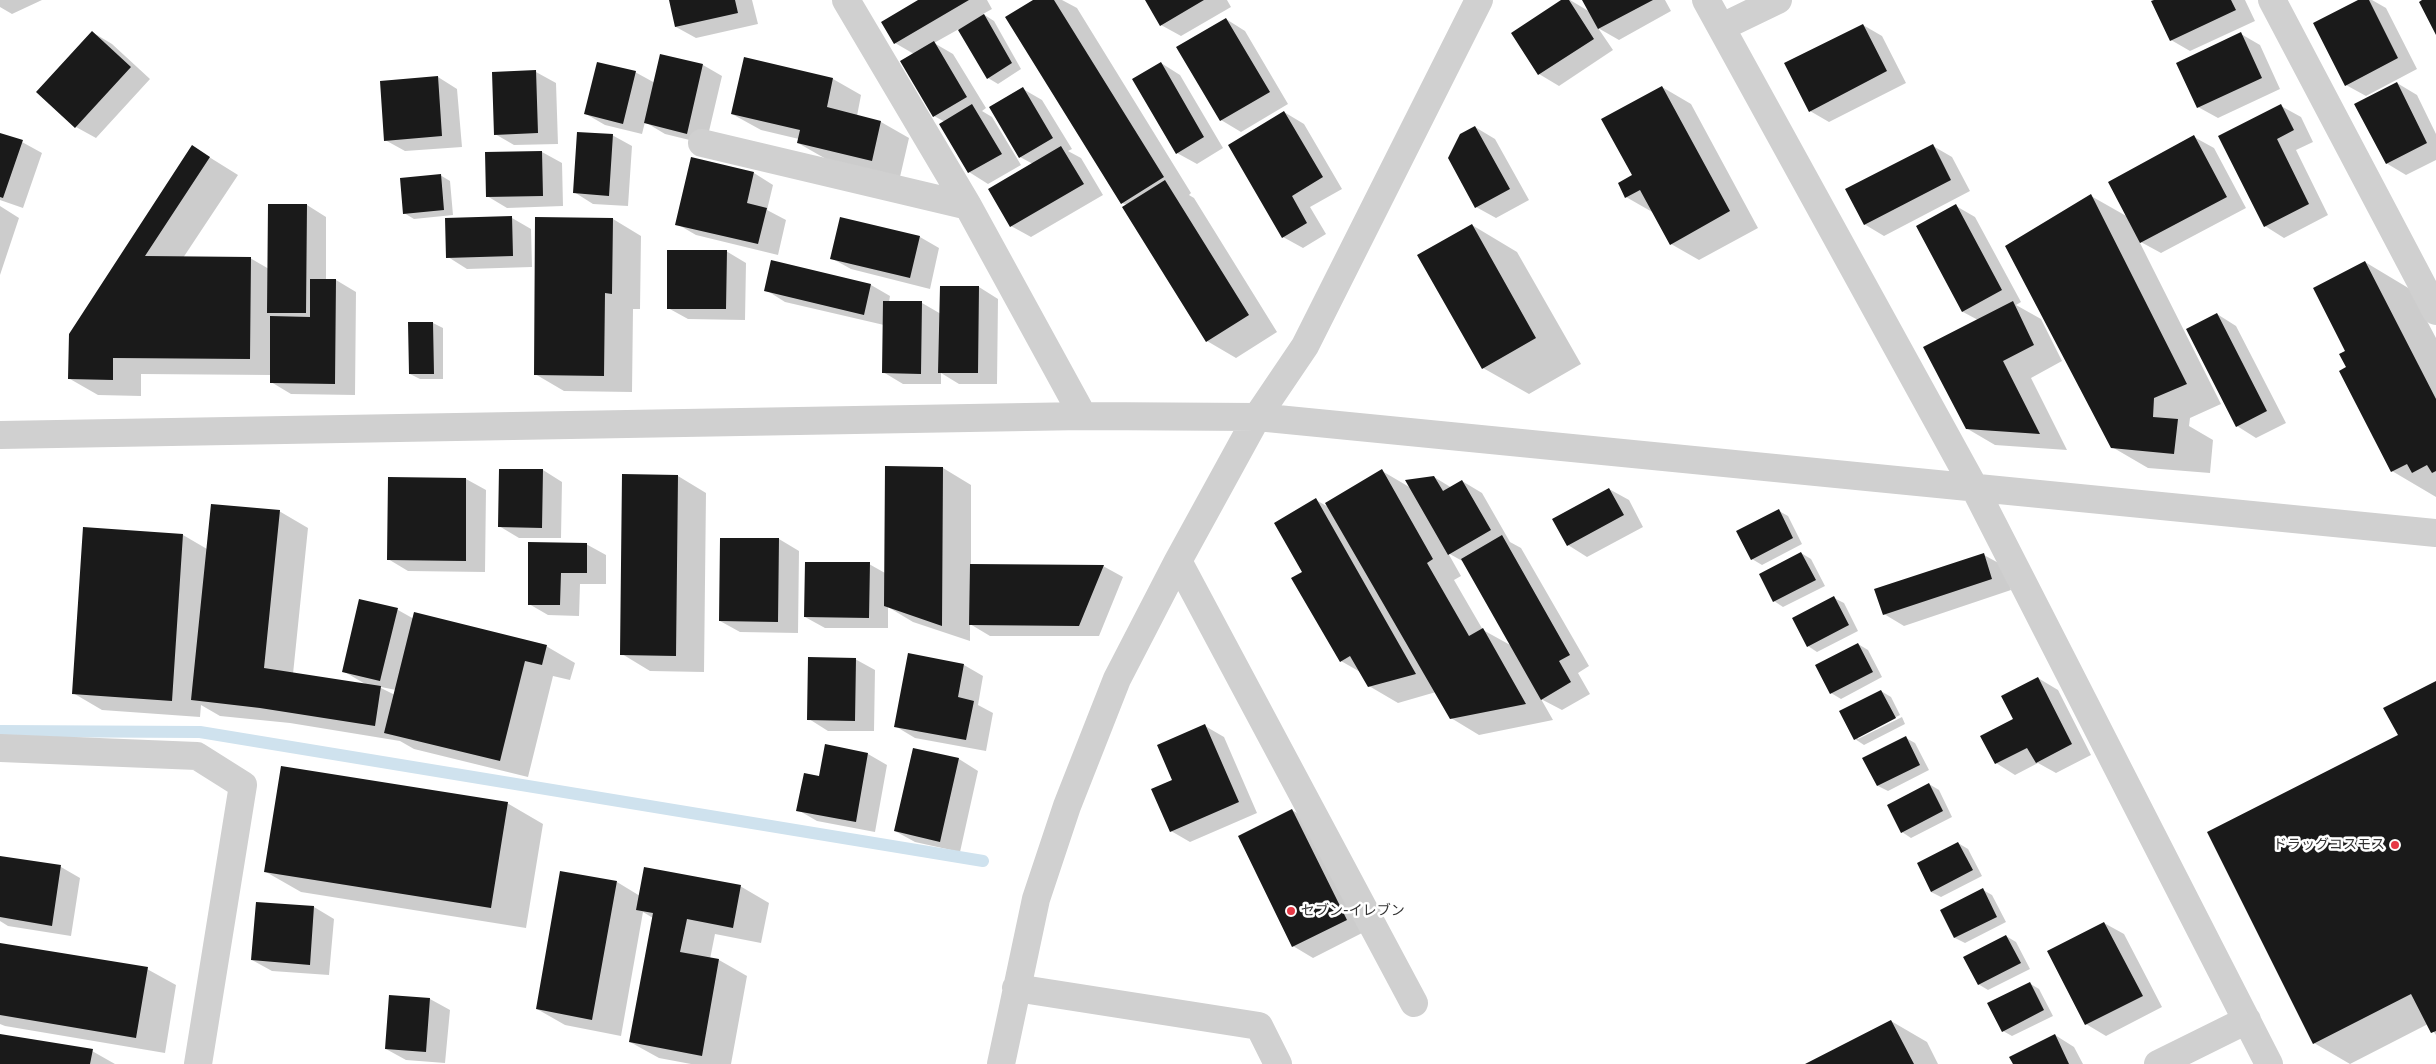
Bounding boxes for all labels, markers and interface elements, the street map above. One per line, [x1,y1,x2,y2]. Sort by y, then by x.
place label: ドラッグコスモス [2273,837,2385,853]
marker: ドラッグコスモス [2389,839,2401,851]
place label: セブン-イレブン [1301,903,1405,919]
marker: セブン-イレブン [1285,905,1297,917]

